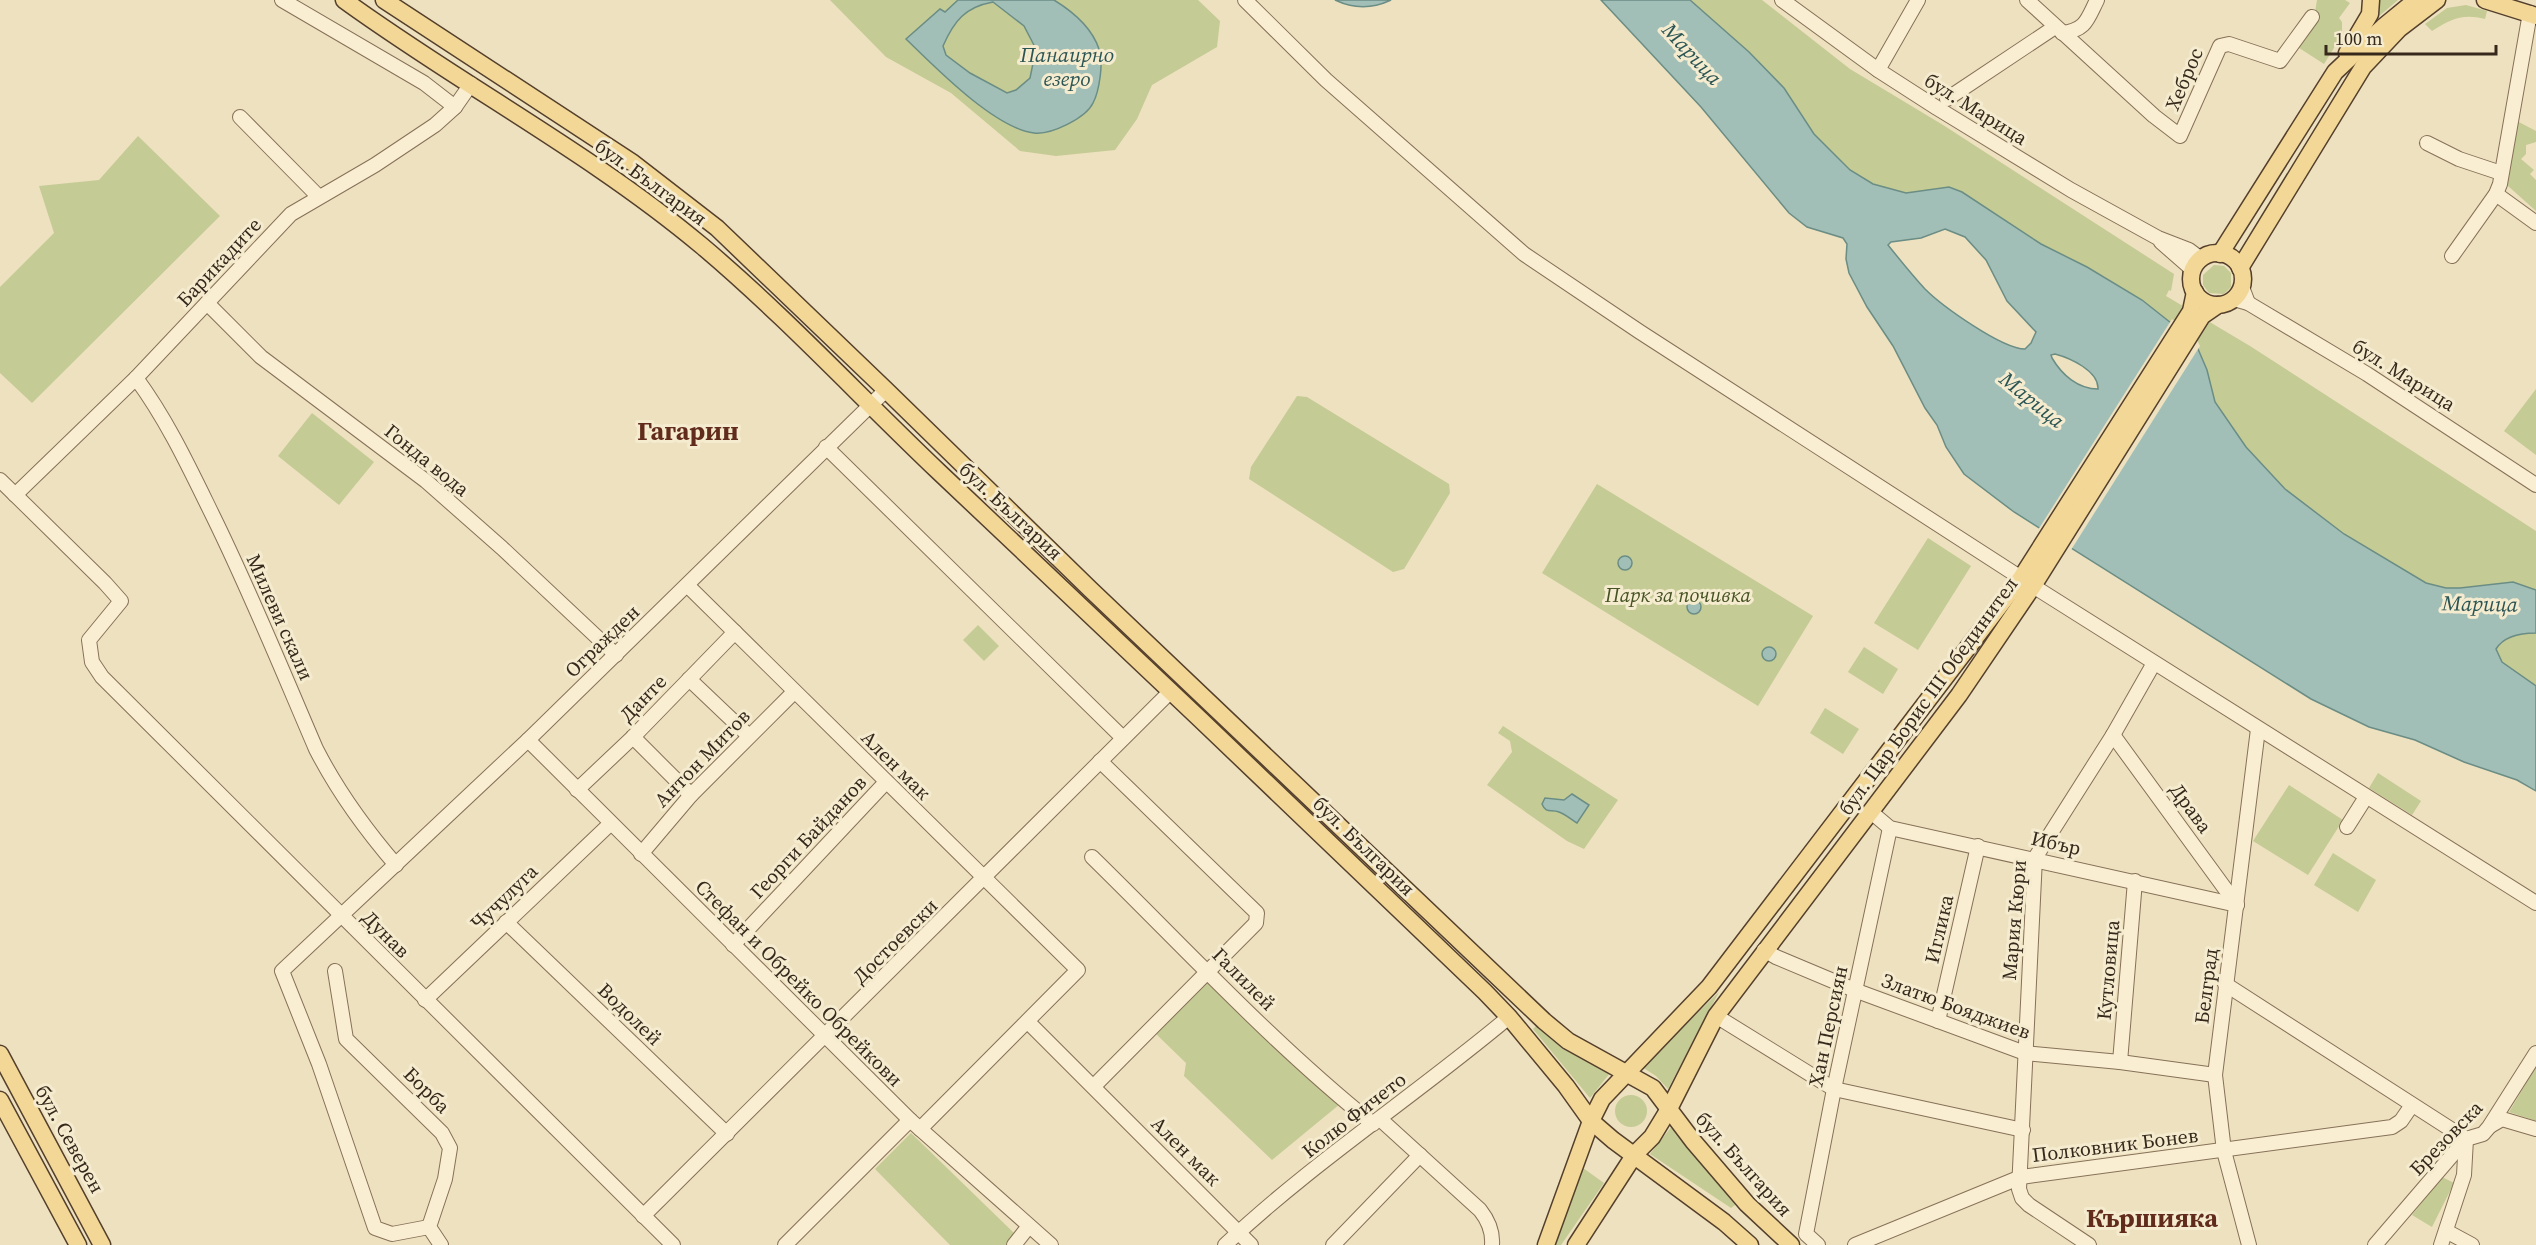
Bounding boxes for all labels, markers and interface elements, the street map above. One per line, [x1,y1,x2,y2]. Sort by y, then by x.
water label: Марица [1655,15,1729,91]
scale bar [2326,18,2496,56]
text: 100 m [2335,26,2382,51]
water label: Панаирно езеро [1019,40,1114,93]
street label: Хеброс [2158,43,2210,115]
street label: бул. Марица [1919,66,2034,152]
street label: бул. България [589,132,713,232]
street label: Барикадите [170,211,268,313]
street label: бул. Марица [2347,332,2462,418]
water label: Марица [1993,364,2071,435]
district label: Гагарин [637,413,739,449]
street label: Гонда вода [379,417,476,503]
street label: бул. България [953,456,1069,566]
street label: Милеви скали [240,549,320,685]
street label: бул. Цар Борис III Обединител [1832,571,2024,821]
park label: Парк за почивка [1604,581,1751,609]
water label: Марица [2441,588,2518,619]
street label: Огражден [558,598,646,684]
street label: Данте [613,668,673,728]
street label: Антон Митов [648,703,756,813]
street label: Ален мак [855,724,937,806]
street label: Георги Байданов [743,769,873,905]
street label: Драва [2163,777,2219,839]
street label: бул. България [1307,790,1421,902]
street label: Ибър [2028,824,2084,862]
street label: Чучулуга [464,857,545,936]
street label: Мария Кюри [1995,859,2033,981]
street label: Стефан и Обрейко Обрейкови [689,873,909,1093]
street label: Иглика [1918,891,1961,966]
street label: Достоевски [846,892,944,990]
street label: Дунав [356,904,416,964]
street label: Кутловица [2090,918,2126,1021]
street label: Галилей [1206,941,1282,1017]
street label: Белград [2187,947,2225,1025]
street label: Хан Персиян [1802,963,1854,1089]
street label: Златю Бояджиев [1878,966,2034,1046]
street label: Водолей [592,976,668,1052]
street label: Борба [397,1060,457,1120]
street label: Колю Фичето [1296,1065,1412,1165]
street label: бул. Северен [29,1080,111,1198]
street label: Брезовска [2403,1094,2490,1182]
street label: бул. България [1689,1105,1799,1223]
street label: Ален мак [1145,1110,1227,1192]
street label: Полковник Бонев [2031,1121,2199,1169]
district label: Кършияка [2086,1200,2218,1236]

